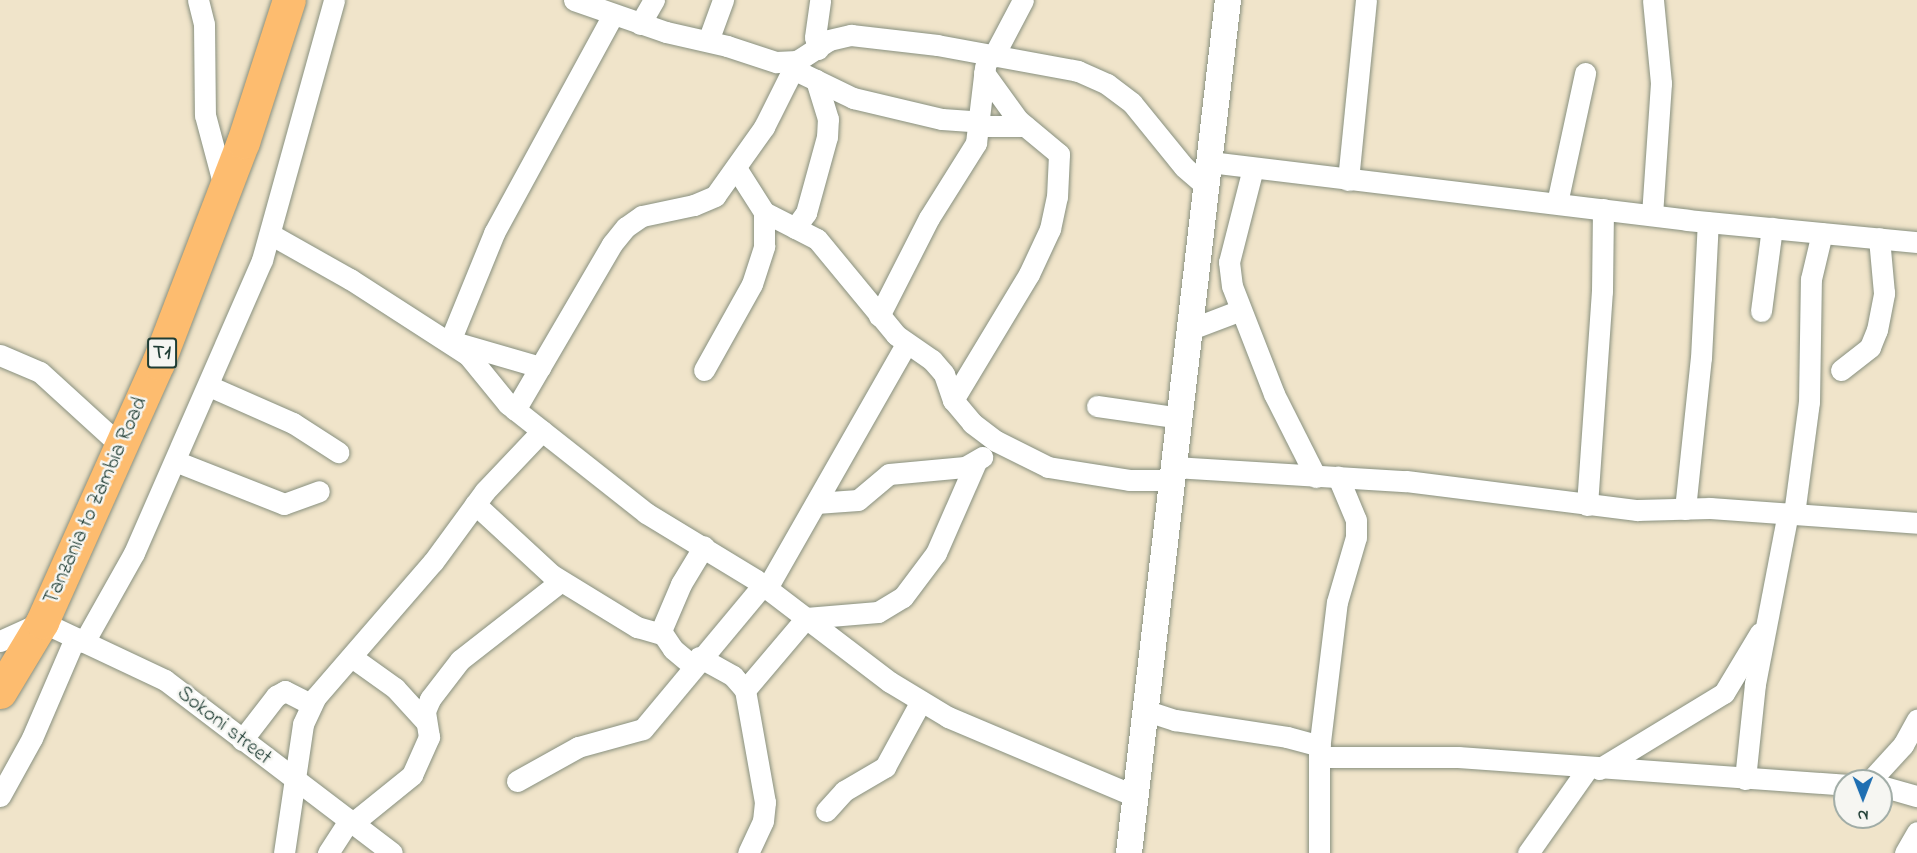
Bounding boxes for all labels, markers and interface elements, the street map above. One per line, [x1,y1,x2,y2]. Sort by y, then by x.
road number: T1 [147,336,177,370]
street label: Tanzania to Zambia Road [39,393,153,609]
street label: Sokoni street [172,681,276,771]
north arrow [1833,769,1893,829]
text: N [1858,803,1868,827]

